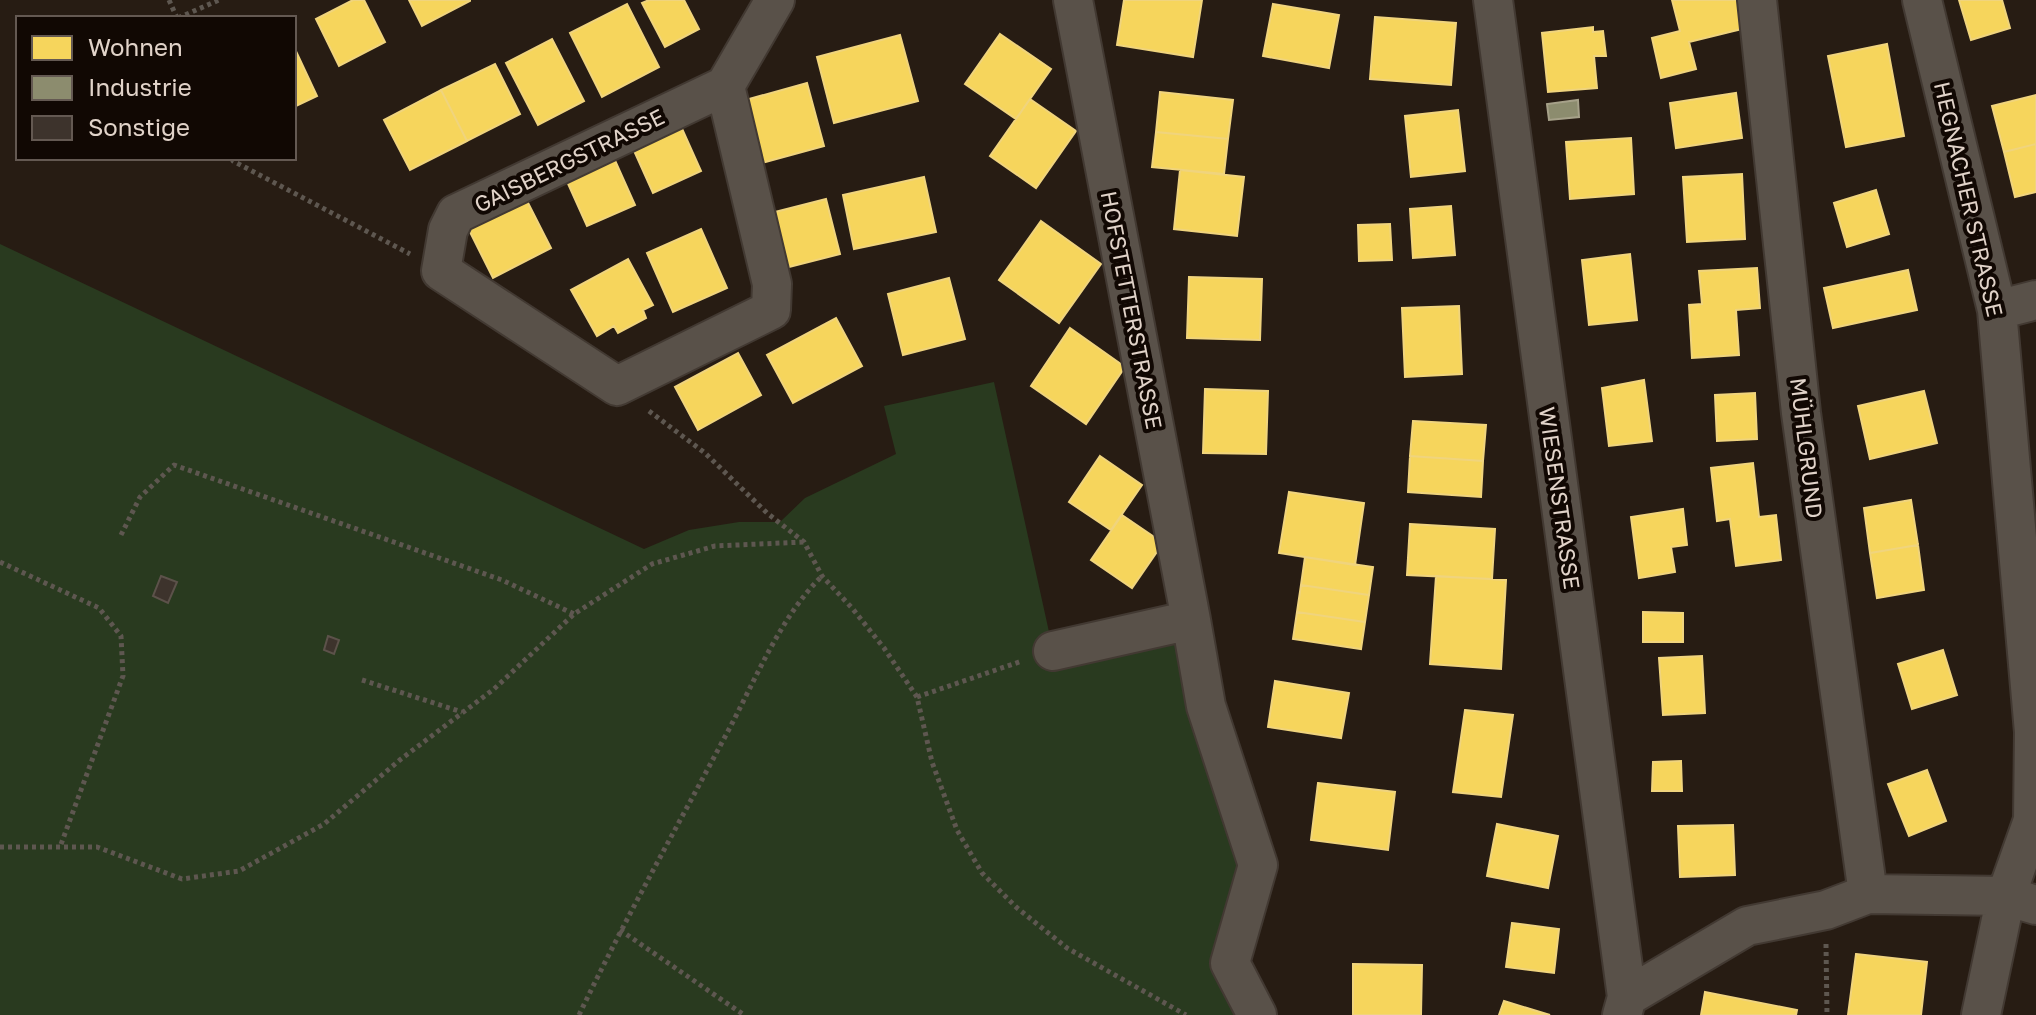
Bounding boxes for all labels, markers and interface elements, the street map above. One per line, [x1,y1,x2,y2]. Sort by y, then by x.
legend [16,16,296,160]
text: Wohnen [88,32,183,61]
text: Industrie [88,72,192,101]
street label: HEGNACHER STRASSE [1929,79,2009,319]
street label: GAISBERGSTRASSE [470,102,668,218]
text: Sonstige [88,112,190,141]
street label: HOFSTETTERSTRASSE [1096,189,1168,431]
street label: MÜHLGRUND [1785,376,1829,520]
street label: WIESENSTRASSE [1534,405,1586,591]

